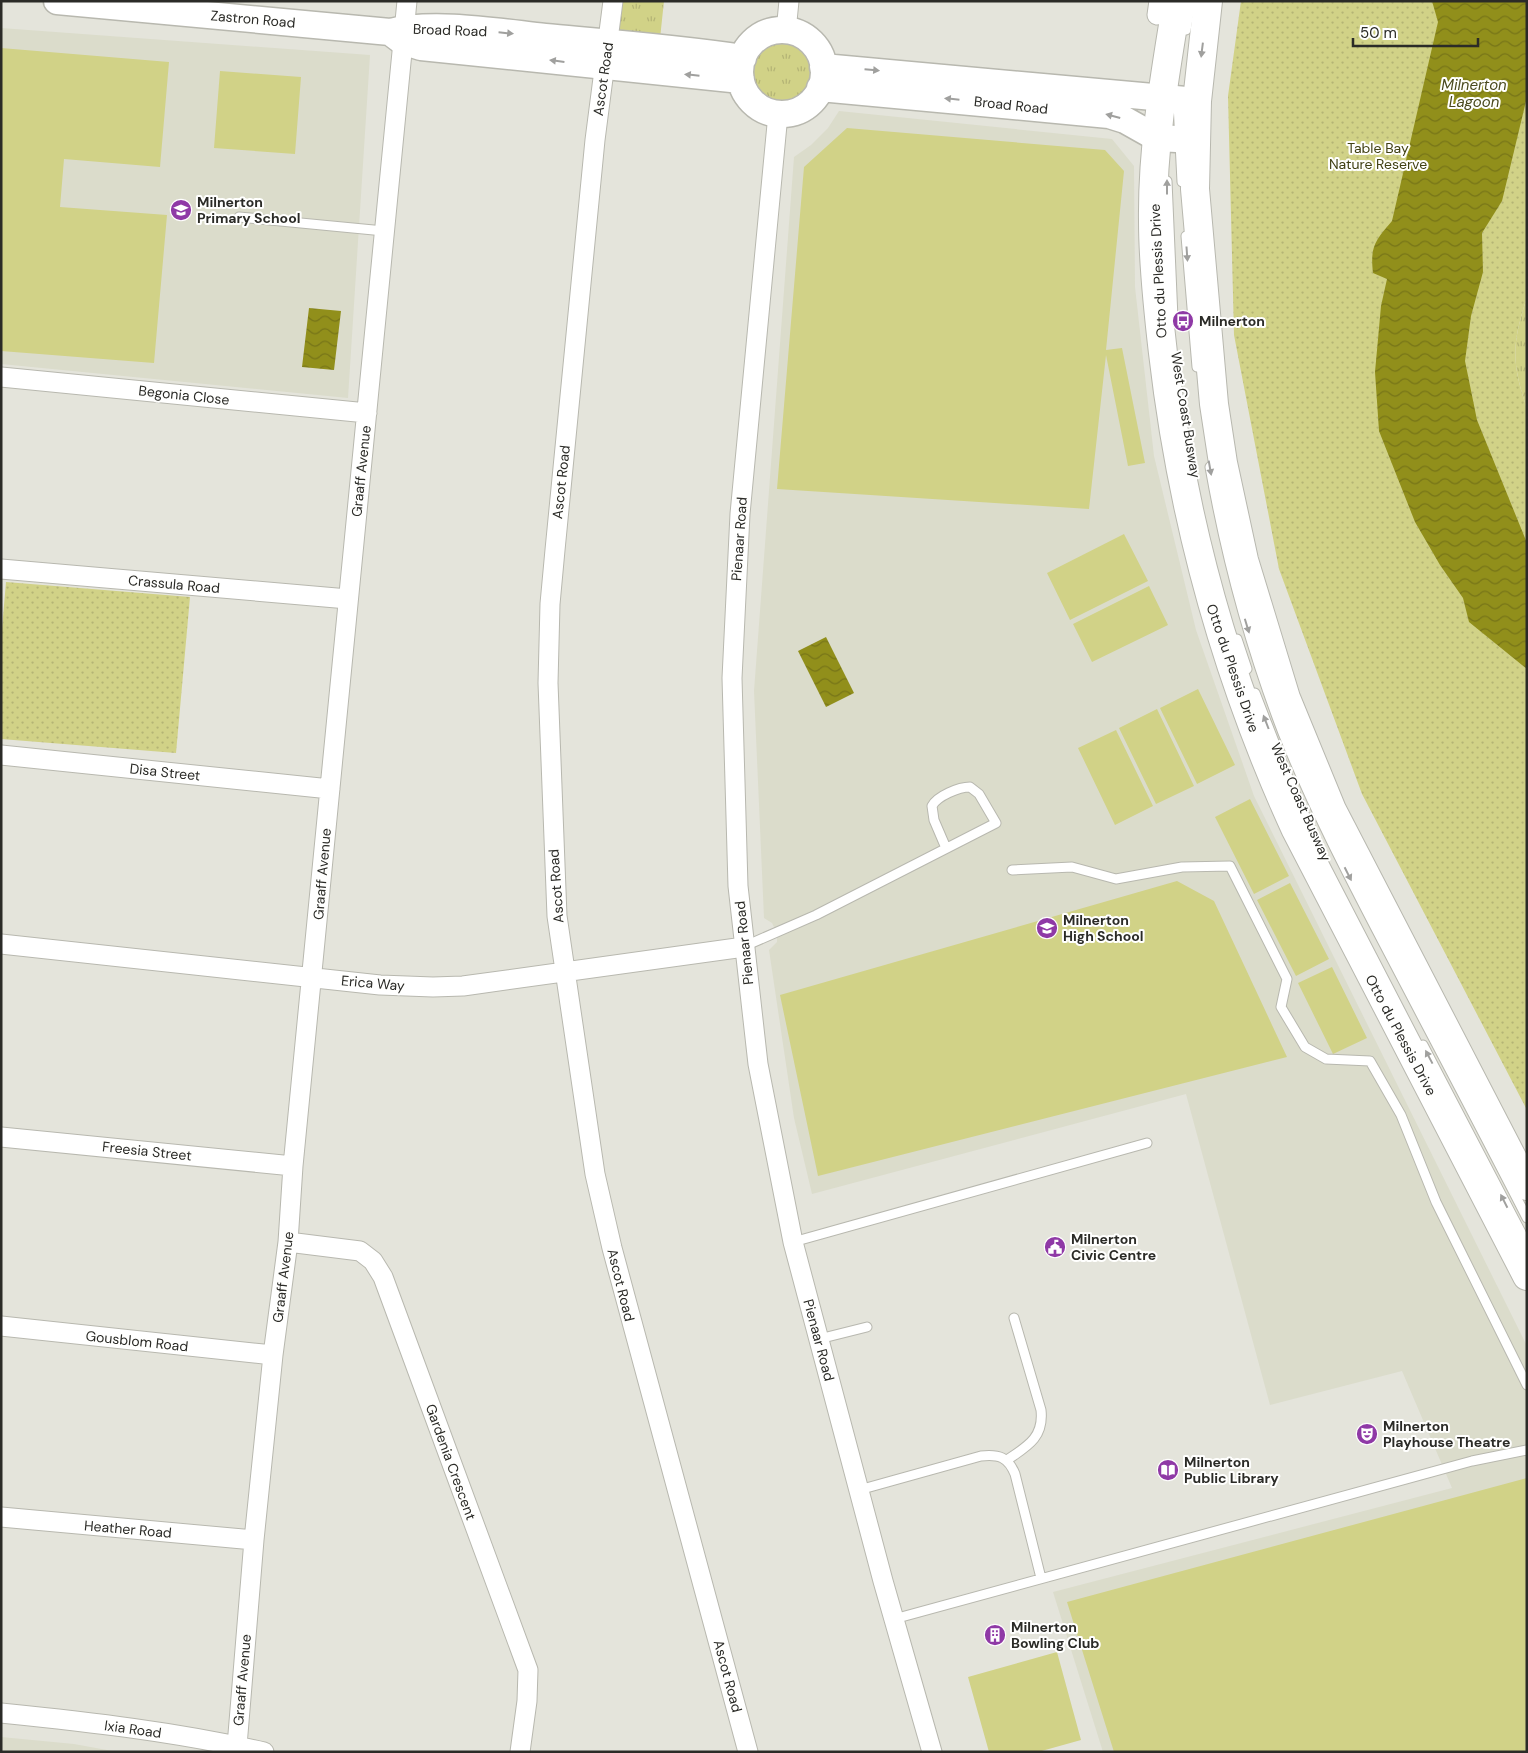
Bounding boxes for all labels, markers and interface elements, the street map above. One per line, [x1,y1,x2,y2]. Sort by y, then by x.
street label: Zastron Road [210,6,296,32]
scale bar [1353,15,1478,47]
street label: Broad Road [413,20,487,40]
text: 50 m [1360,23,1397,43]
one-way arrow [499,29,515,37]
street label: Ascot Road [589,41,617,117]
one-way arrow [1198,42,1206,58]
one-way arrow [548,57,564,65]
one-way arrow [864,66,880,74]
one-way arrow [684,71,700,79]
water label: Milnerton Lagoon [1441,75,1507,112]
street label: Broad Road [973,92,1049,118]
one-way arrow [943,95,959,103]
one-way arrow [1105,112,1120,120]
park label: Table Bay Nature Reserve [1329,139,1427,173]
one-way arrow [1163,179,1171,195]
place label: Milnerton Primary School [197,193,300,227]
school or university icon: Milnerton Primary School [169,198,193,222]
street label: Otto du Plessis Drive [1145,203,1171,339]
one-way arrow [1183,247,1191,263]
bus stop icon: Milnerton [1171,309,1195,333]
place label: Milnerton [1199,312,1265,330]
street label: West Coast Busway [1167,351,1205,480]
street label: Begonia Close [138,381,230,409]
street label: Graaff Avenue [347,424,375,518]
street label: Ascot Road [548,444,574,520]
one-way arrow [1207,460,1215,476]
street label: Pienaar Road [727,496,751,582]
street label: Crassula Road [127,571,221,597]
street label: Otto du Plessis Drive [1203,601,1263,735]
one-way arrow [1244,619,1252,634]
one-way arrow [1262,714,1270,729]
street label: West Coast Busway [1267,740,1335,864]
street label: Disa Street [129,759,201,785]
street label: Graaff Avenue [309,827,335,921]
street label: Ascot Road [544,848,568,924]
one-way arrow [1344,866,1352,881]
street label: Pienaar Road [731,900,757,986]
place label: Milnerton High School [1063,911,1144,945]
school or university icon: Milnerton High School [1035,916,1059,940]
street label: Erica Way [340,971,406,995]
street label: Otto du Plessis Drive [1361,971,1441,1099]
one-way arrow [1425,1050,1433,1064]
street label: Freesia Street [101,1137,193,1165]
one-way arrow [1500,1194,1508,1208]
street label: Graaff Avenue [268,1230,298,1324]
place label: Milnerton Civic Centre [1071,1230,1156,1264]
public building icon: Milnerton Civic Centre [1043,1235,1067,1259]
street label: Ascot Road [603,1247,639,1323]
street label: Pienaar Road [799,1297,839,1383]
street label: Gousblom Road [85,1327,189,1355]
street label: Gardenia Crescent [422,1402,480,1522]
place label: Milnerton Playhouse Theatre [1383,1417,1510,1451]
theatre icon: Milnerton Playhouse Theatre [1355,1422,1379,1446]
place label: Milnerton Public Library [1184,1453,1279,1487]
library icon: Milnerton Public Library [1156,1458,1180,1482]
street label: Heather Road [83,1516,173,1542]
place label: Milnerton Bowling Club [1011,1618,1099,1652]
building icon: Milnerton Bowling Club [983,1623,1007,1647]
street label: Graaff Avenue [229,1633,255,1727]
street label: Ascot Road [710,1638,746,1714]
street label: Ixia Road [103,1716,163,1742]

